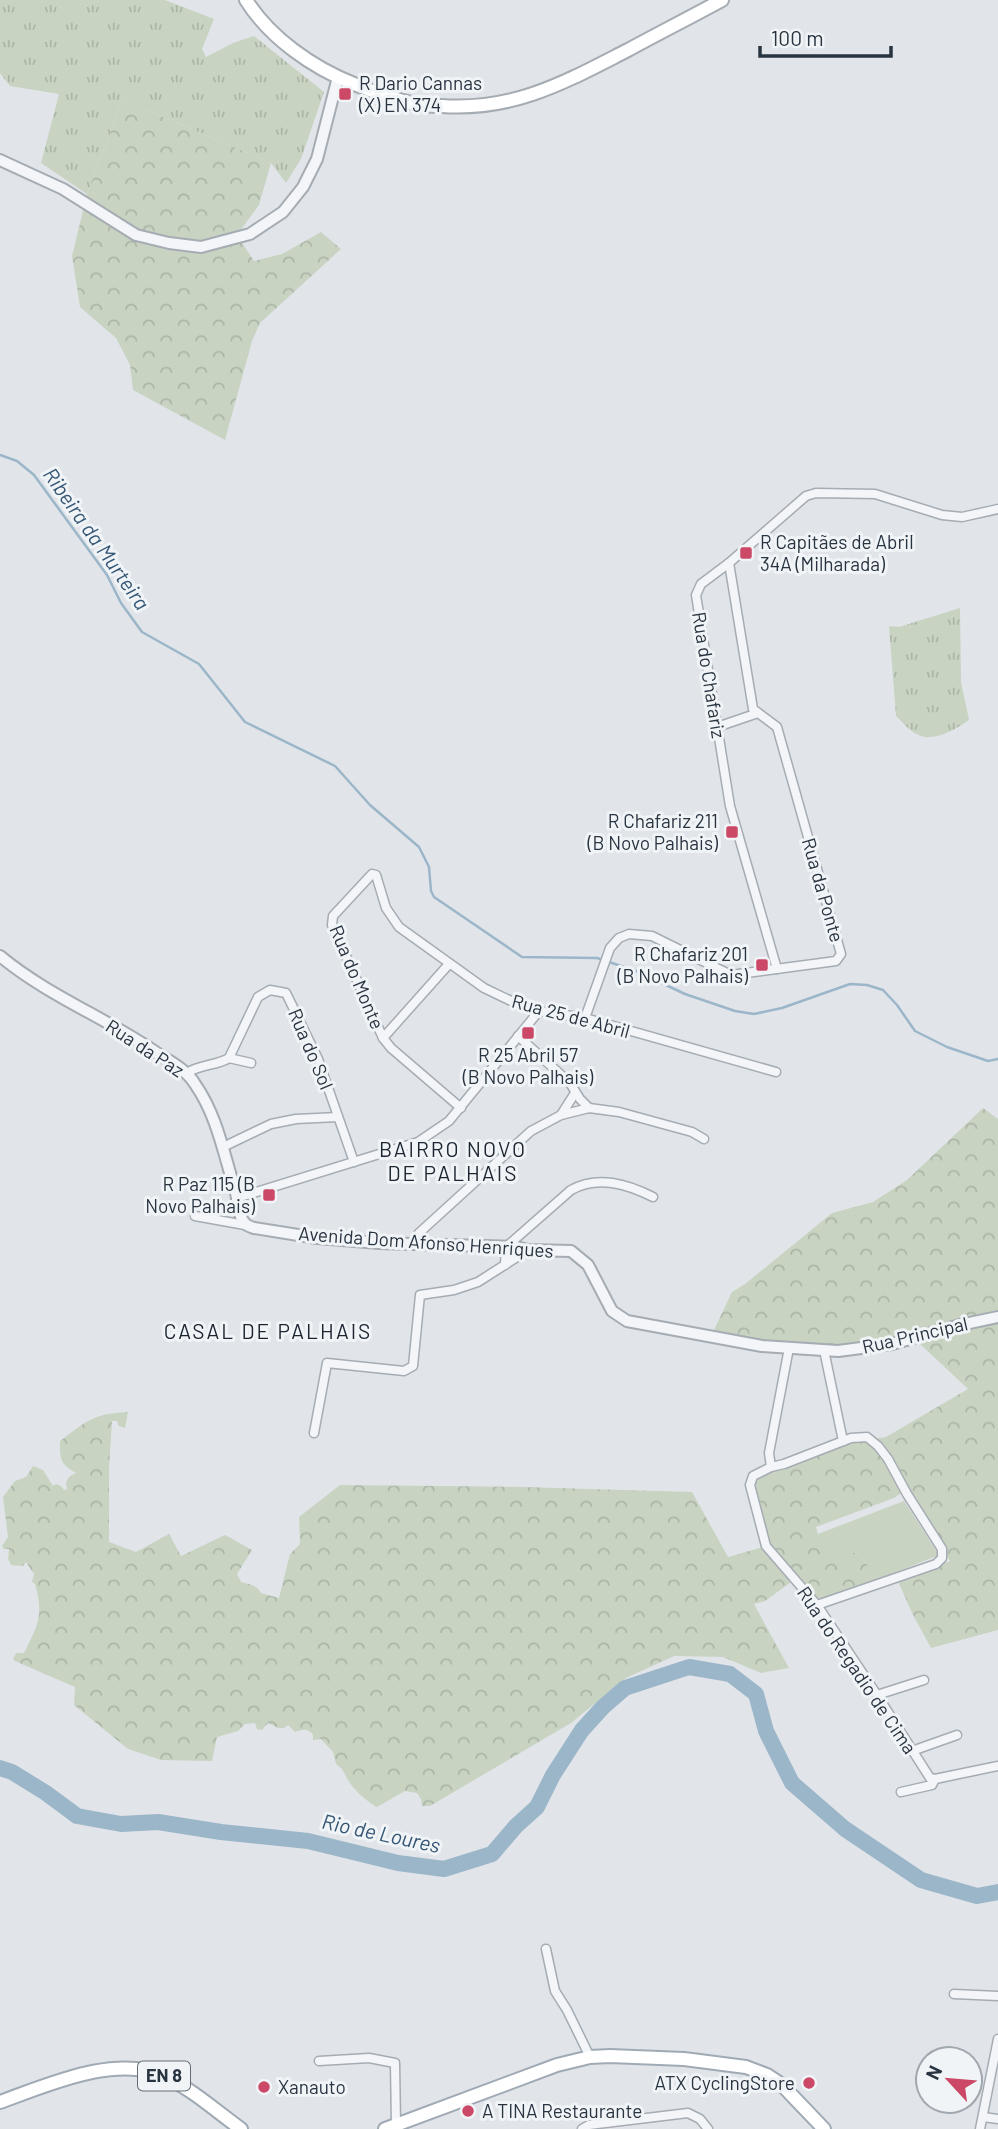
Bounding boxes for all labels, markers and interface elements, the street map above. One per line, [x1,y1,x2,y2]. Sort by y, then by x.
scale bar [760,14,891,58]
text: 100 m [771,25,824,50]
place label: R Dario Cannas (X) EN 374 [358,71,482,116]
marker: R Dario Cannas (X) EN 374 [337,86,353,102]
water label: Ribeira da Murteira [39,462,156,614]
place label: R Capitães de Abril 34A (Milharada) [760,530,914,575]
marker: R Capitães de Abril 34A (Milharada) [738,545,754,561]
street label: Rua do Chafariz [688,610,731,740]
place label: R Chafariz 211 (B Novo Palhais) [586,809,719,854]
marker: R Chafariz 211 (B Novo Palhais) [724,824,740,840]
street label: Rua da Ponte [798,835,849,945]
street label: Rua do Monte [325,921,390,1032]
place label: R Chafariz 201 (B Novo Palhais) [616,942,749,987]
marker: R Chafariz 201 (B Novo Palhais) [754,957,770,973]
street label: Rua 25 de Abril [510,989,633,1042]
street label: Rua do Sol [284,1005,339,1093]
street label: Rua da Paz [102,1014,189,1081]
marker: R 25 Abril 57 (B Novo Palhais) [520,1025,536,1041]
place label: R 25 Abril 57 (B Novo Palhais) [462,1043,594,1088]
district label: BAIRRO NOVO DE PALHAIS [379,1136,527,1185]
place label: R Paz 115 (B Novo Palhais) [145,1172,256,1217]
marker: R Paz 115 (B Novo Palhais) [261,1187,277,1203]
street label: Avenida Dom Afonso Henriques [298,1221,554,1262]
street label: Rua Principal [860,1311,970,1358]
district label: CASAL DE PALHAIS [164,1318,372,1343]
street label: Rua do Regadio de Cima [793,1582,922,1758]
water label: Rio de Loures [320,1808,443,1857]
north arrow [914,2045,984,2115]
road number: EN 8 [138,2062,190,2090]
text: N [920,2062,946,2083]
place label: ATX CyclingStore [654,2071,795,2094]
place label: Xanauto [278,2075,346,2098]
marker: ATX CyclingStore [801,2075,817,2091]
marker: Xanauto [256,2079,272,2095]
place label: A TINA Restaurante [482,2099,642,2122]
marker: A TINA Restaurante [460,2103,476,2119]

